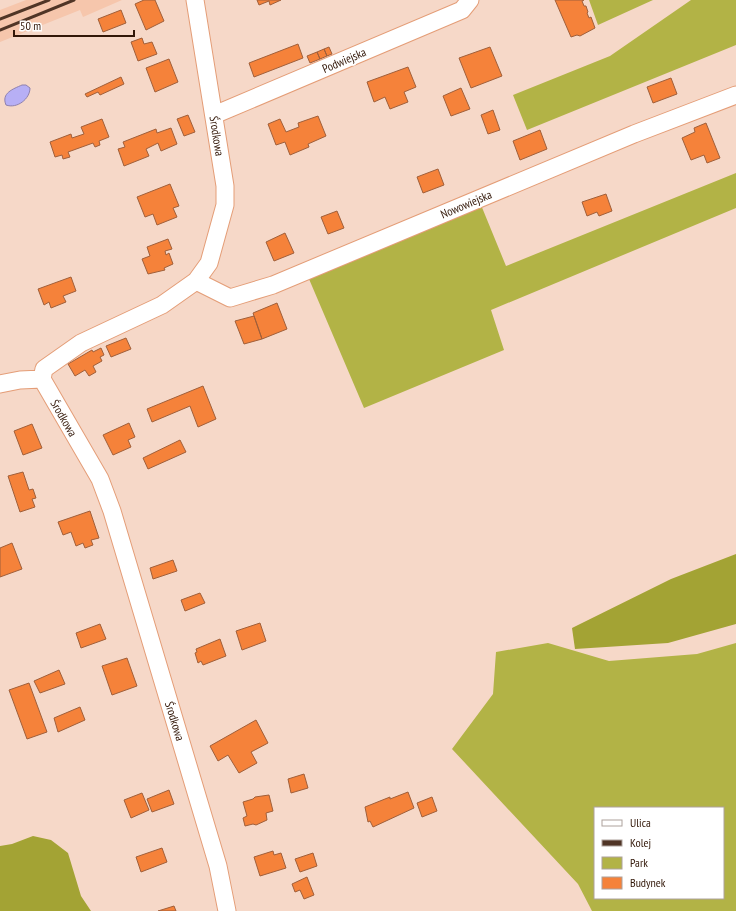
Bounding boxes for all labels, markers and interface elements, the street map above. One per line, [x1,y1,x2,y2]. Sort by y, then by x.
scale bar [14,12,134,38]
text: 50 m [20,18,41,33]
street label: Podwiejska [320,44,368,76]
street label: Środkowa [206,115,228,157]
street label: Nowowiejska [438,186,494,222]
street label: Środkowa [47,397,81,439]
street label: Środkowa [162,700,188,743]
legend [594,807,724,899]
text: Ulica [630,815,651,830]
text: Kolej [630,835,651,850]
text: Park [630,855,648,870]
text: Budynek [630,875,666,890]

